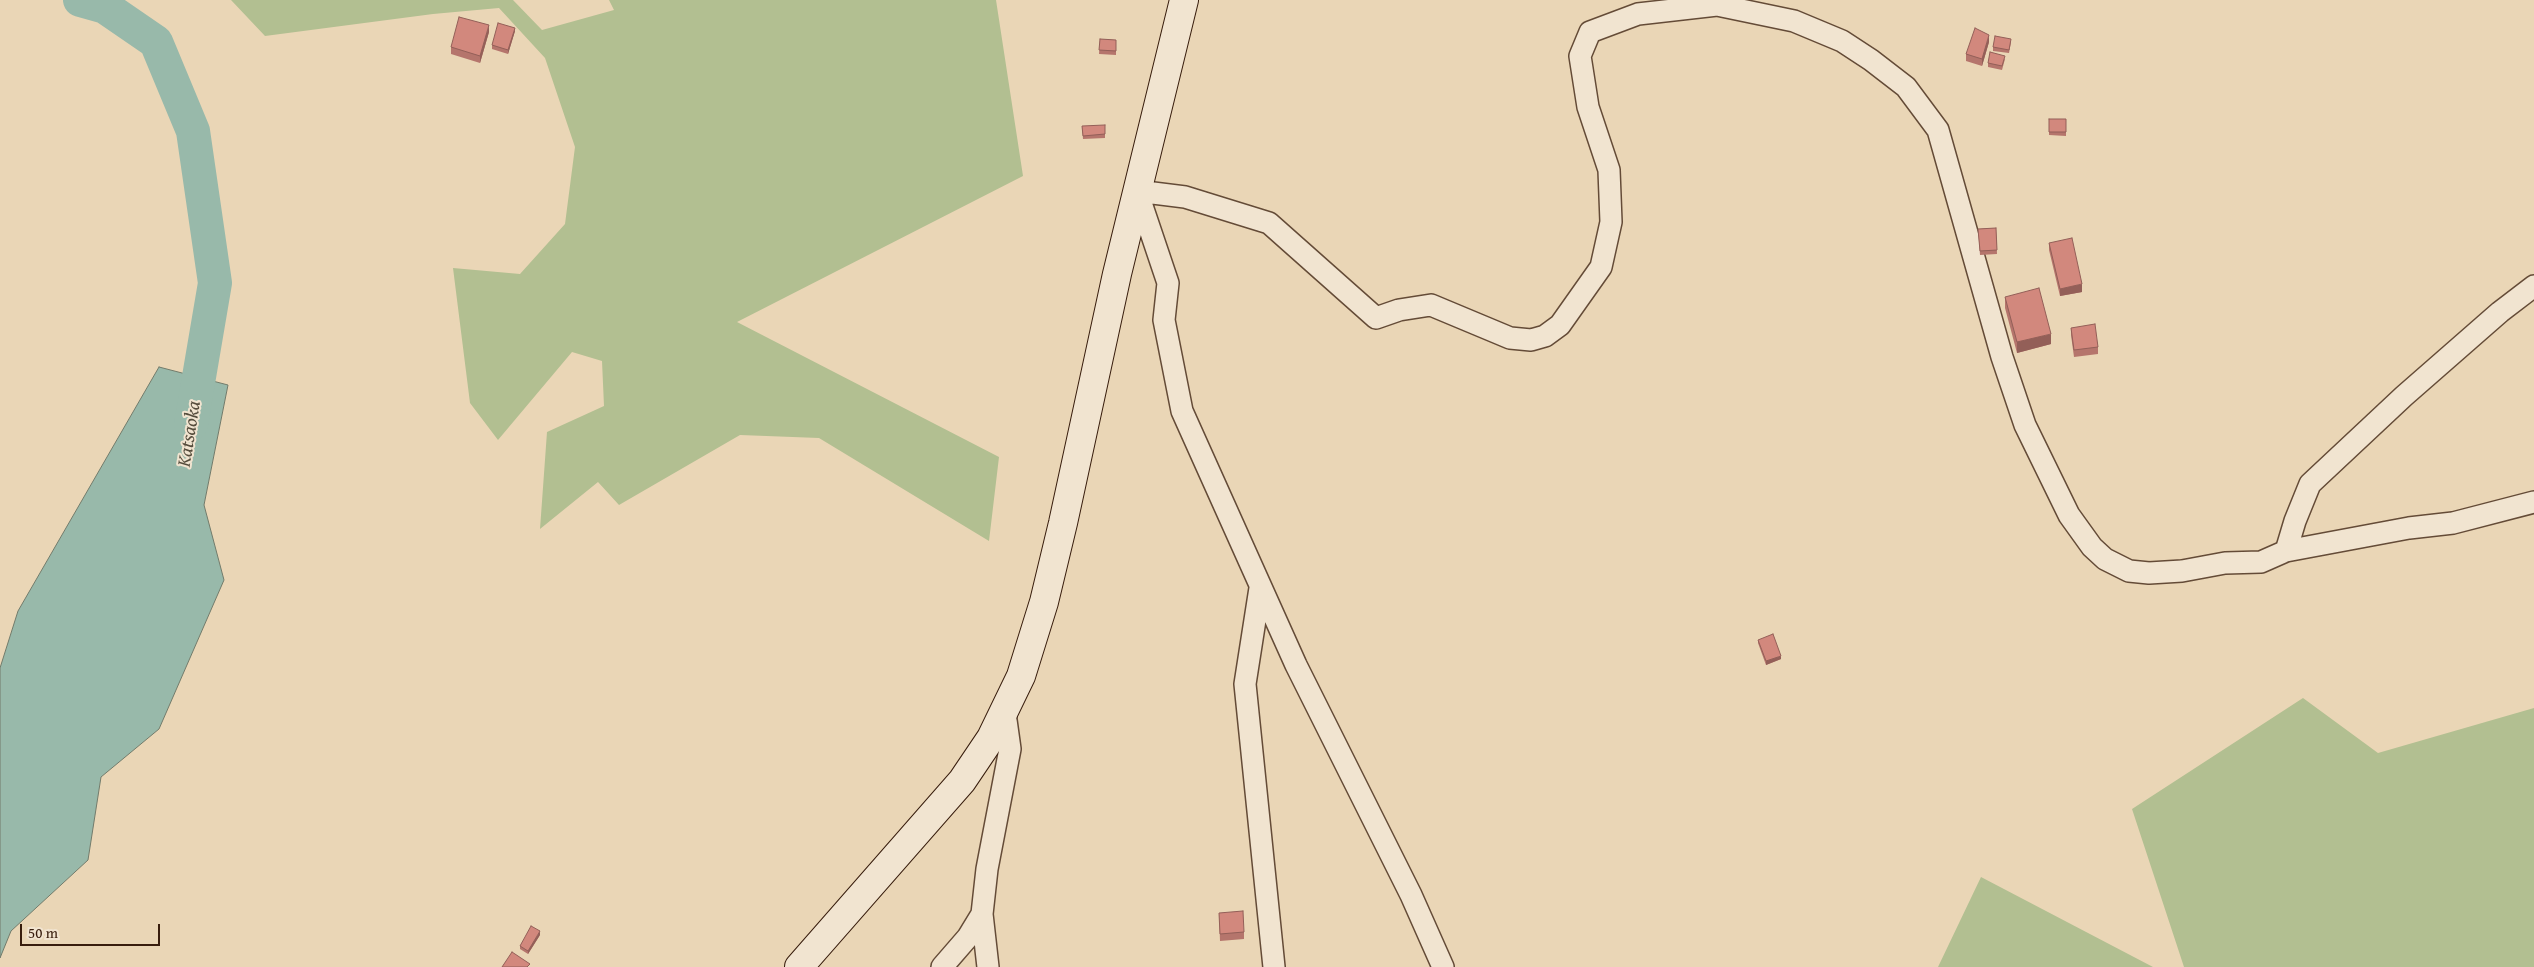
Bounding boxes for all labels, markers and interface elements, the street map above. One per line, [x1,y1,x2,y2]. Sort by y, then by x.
water label: Katsaoka [174,399,206,469]
scale bar [22,914,162,946]
text: 50 m [28,922,58,943]

